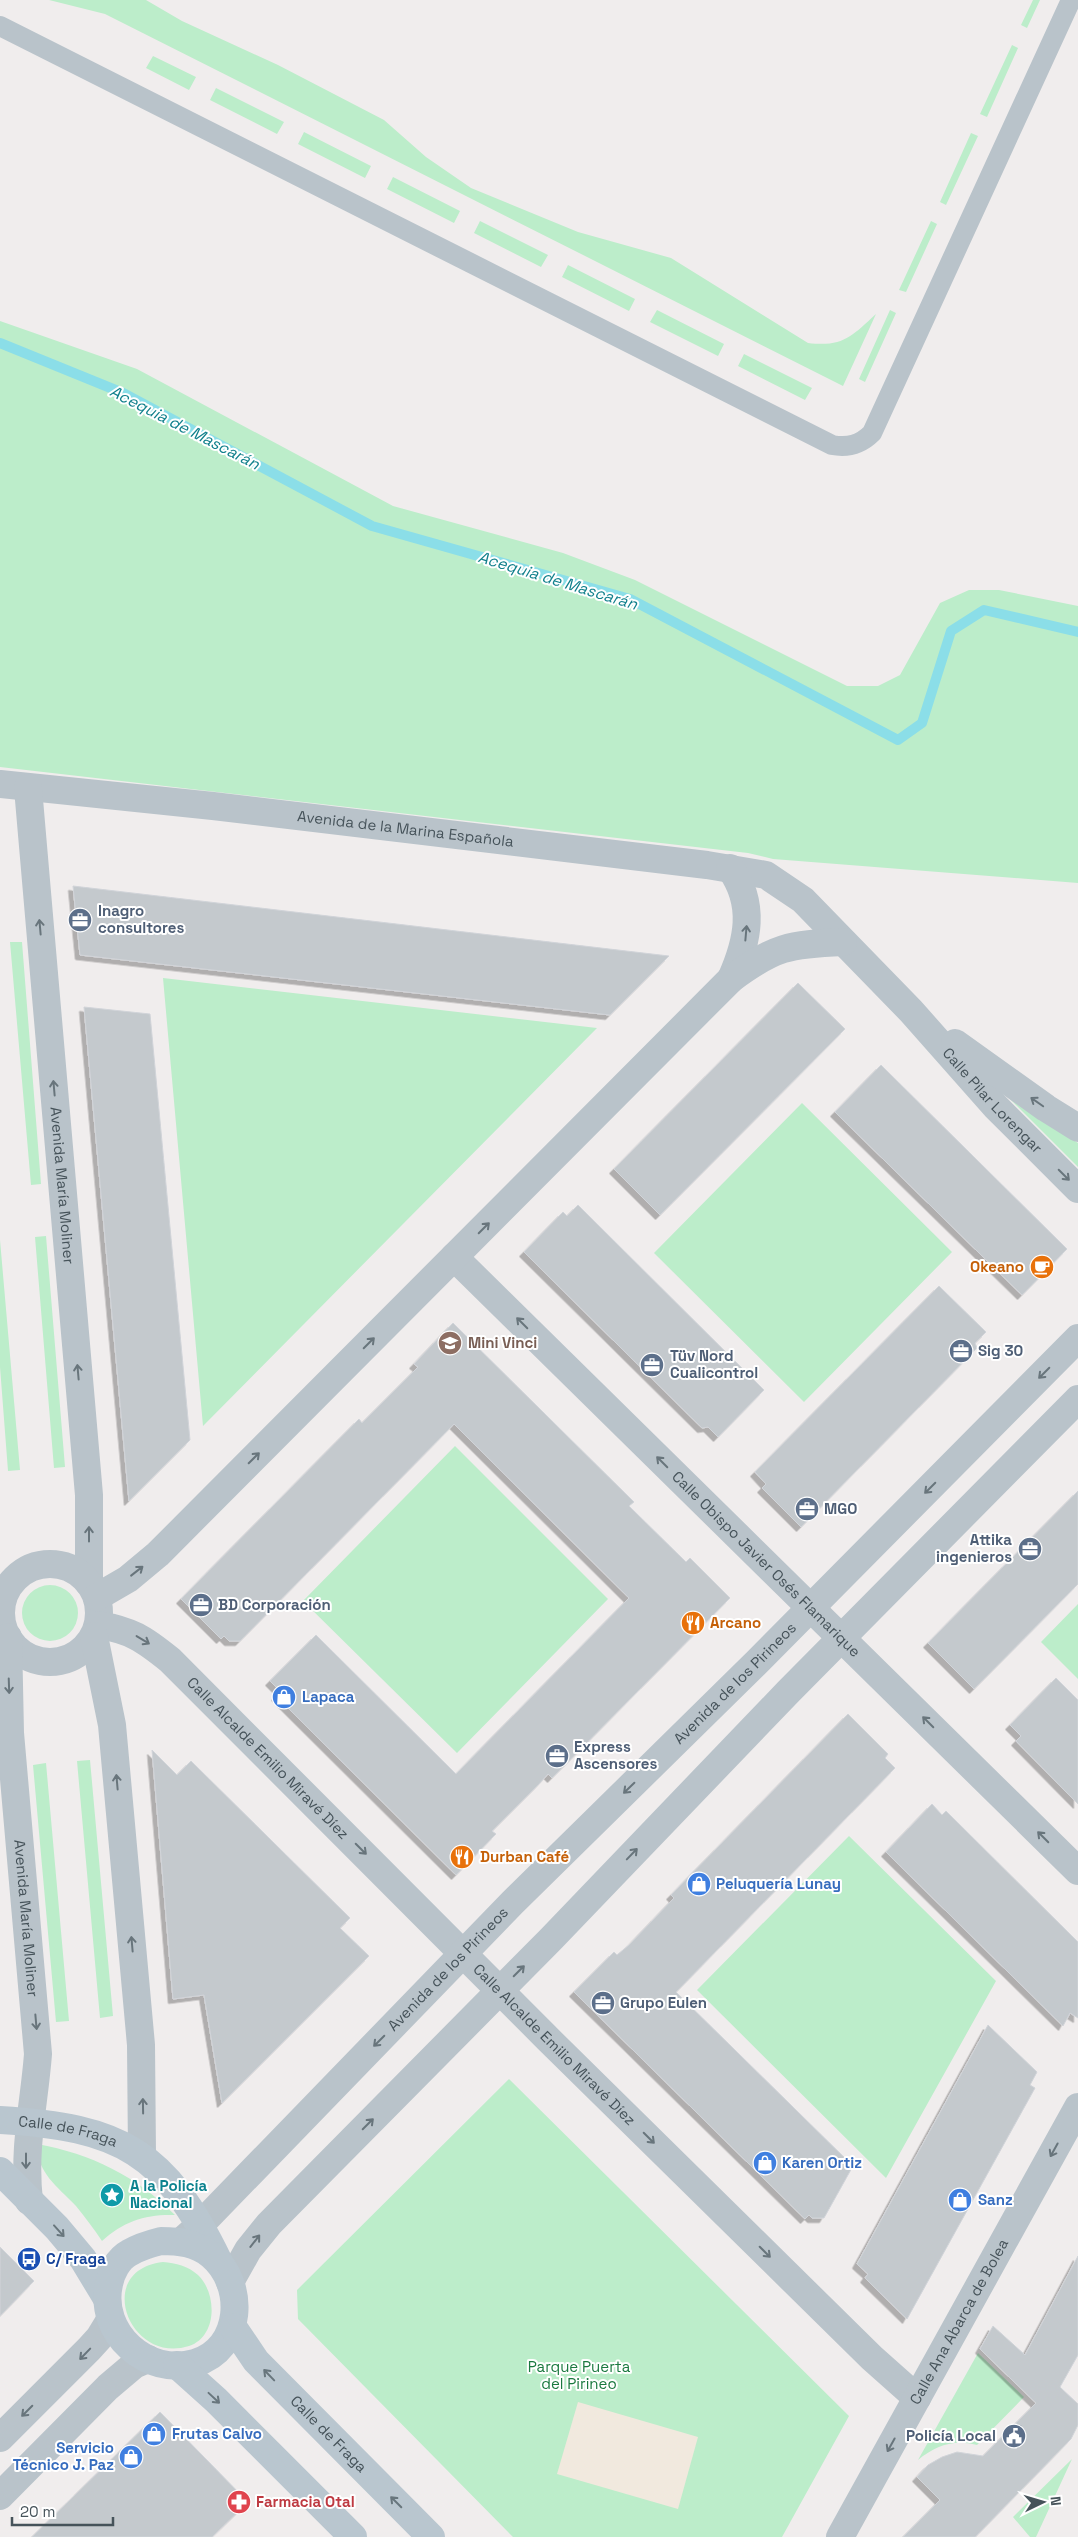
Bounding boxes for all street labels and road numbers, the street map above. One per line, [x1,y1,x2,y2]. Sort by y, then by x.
street label: Avenida de la Marina Española [296,806,515,851]
street label: Calle Pilar Lorengar [939,1043,1047,1157]
street label: Avenida María Moliner [47,1106,79,1265]
street label: Calle Obispo Javier Osés Flamarique [668,1467,865,1661]
street label: Avenida de los Pirineos [669,1618,800,1748]
street label: Calle Alcalde Emilio Miravé Díez [183,1673,353,1843]
street label: Avenida María Moliner [10,1839,43,1998]
street label: Avenida de los Pirineos [383,1903,512,2035]
street label: Calle Alcalde Emilio Miravé Díez [469,1959,640,2129]
street label: Calle de Fraga [18,2111,121,2151]
street label: Calle Ana Abarca de Bolea [905,2235,1012,2408]
street label: Calle de Fraga [287,2391,372,2476]

